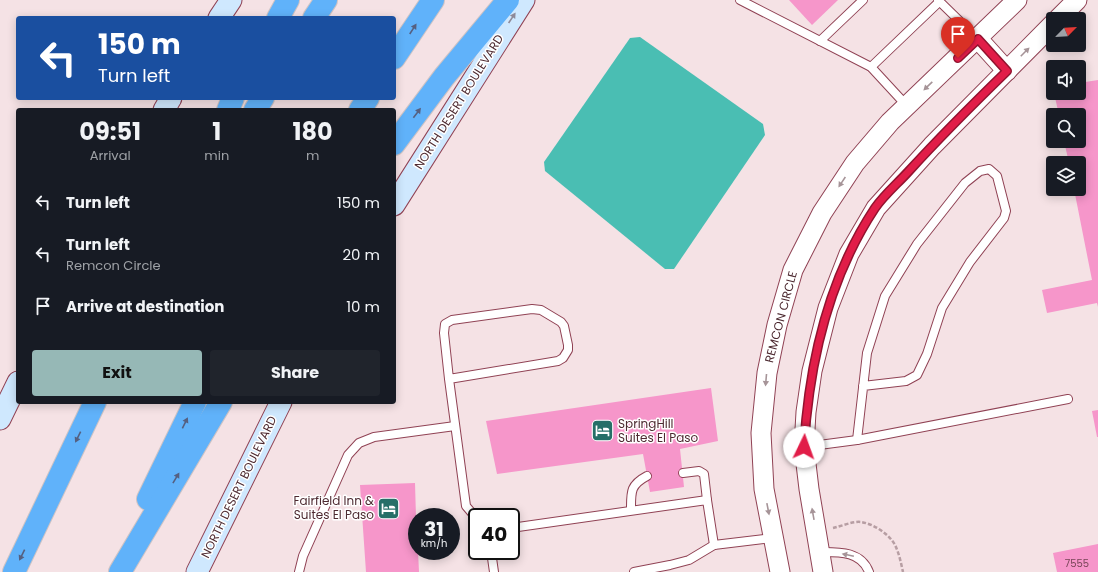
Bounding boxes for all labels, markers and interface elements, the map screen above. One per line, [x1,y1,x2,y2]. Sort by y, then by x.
north arrow [1046,12,1086,52]
map controls [1046,12,1086,196]
one-way arrow [508,13,516,23]
pin [941,17,975,58]
icon: arrive [947,23,969,45]
one-way arrow [409,24,417,34]
text: 150 m [98,25,181,64]
street label: NORTH DESERT BOULEVARD [410,31,507,172]
icon: left [32,32,84,84]
one-way arrow [1020,47,1030,57]
button: sound [1046,60,1086,100]
text: Turn left [98,63,170,88]
one-way arrow [923,81,933,90]
one-way arrow [413,107,422,118]
button: search [1046,108,1086,148]
text: 09:51 [79,115,141,148]
text: 1 [212,115,221,148]
text: 180 [292,115,333,148]
text: Arrival [90,146,131,165]
text: min [204,146,229,165]
text: m [306,146,319,165]
button: layers [1046,156,1086,196]
one-way arrow [838,177,846,188]
icon: left [32,191,54,213]
text: Turn left [66,192,130,213]
text: 150 m [337,192,380,213]
text: Turn left [66,234,130,255]
icon: left [32,243,54,265]
text: 20 m [342,244,380,265]
text: Remcon Circle [66,256,161,275]
street label: REMCON CIRCLE [760,269,801,365]
icon: arrive [32,295,54,317]
text: Arrive at destination [66,296,224,317]
text: 10 m [346,296,380,317]
button: Exit [32,350,202,396]
button: Share [210,350,380,396]
one-way arrow [763,374,769,386]
street label: NORTH DESERT BOULEVARD [197,413,280,561]
place label: SpringHill Suites El Paso [618,415,699,446]
one-way arrow [182,418,188,429]
hotel icon: SpringHill Suites El Paso [589,418,615,444]
position arrow [783,426,825,468]
one-way arrow [75,432,81,443]
one-way arrow [172,472,179,484]
place label: Fairfield Inn & Suites El Paso [293,492,374,523]
hotel icon: Fairfield Inn & Suites El Paso [376,495,402,521]
one-way arrow [765,503,771,516]
one-way arrow [810,507,816,520]
speed limit sign: 40 [468,508,520,560]
text: 31 [424,515,444,543]
text: km/h [421,536,447,551]
one-way arrow [19,549,25,560]
one-way arrow [842,551,855,557]
house number: 7555 [1065,556,1089,571]

